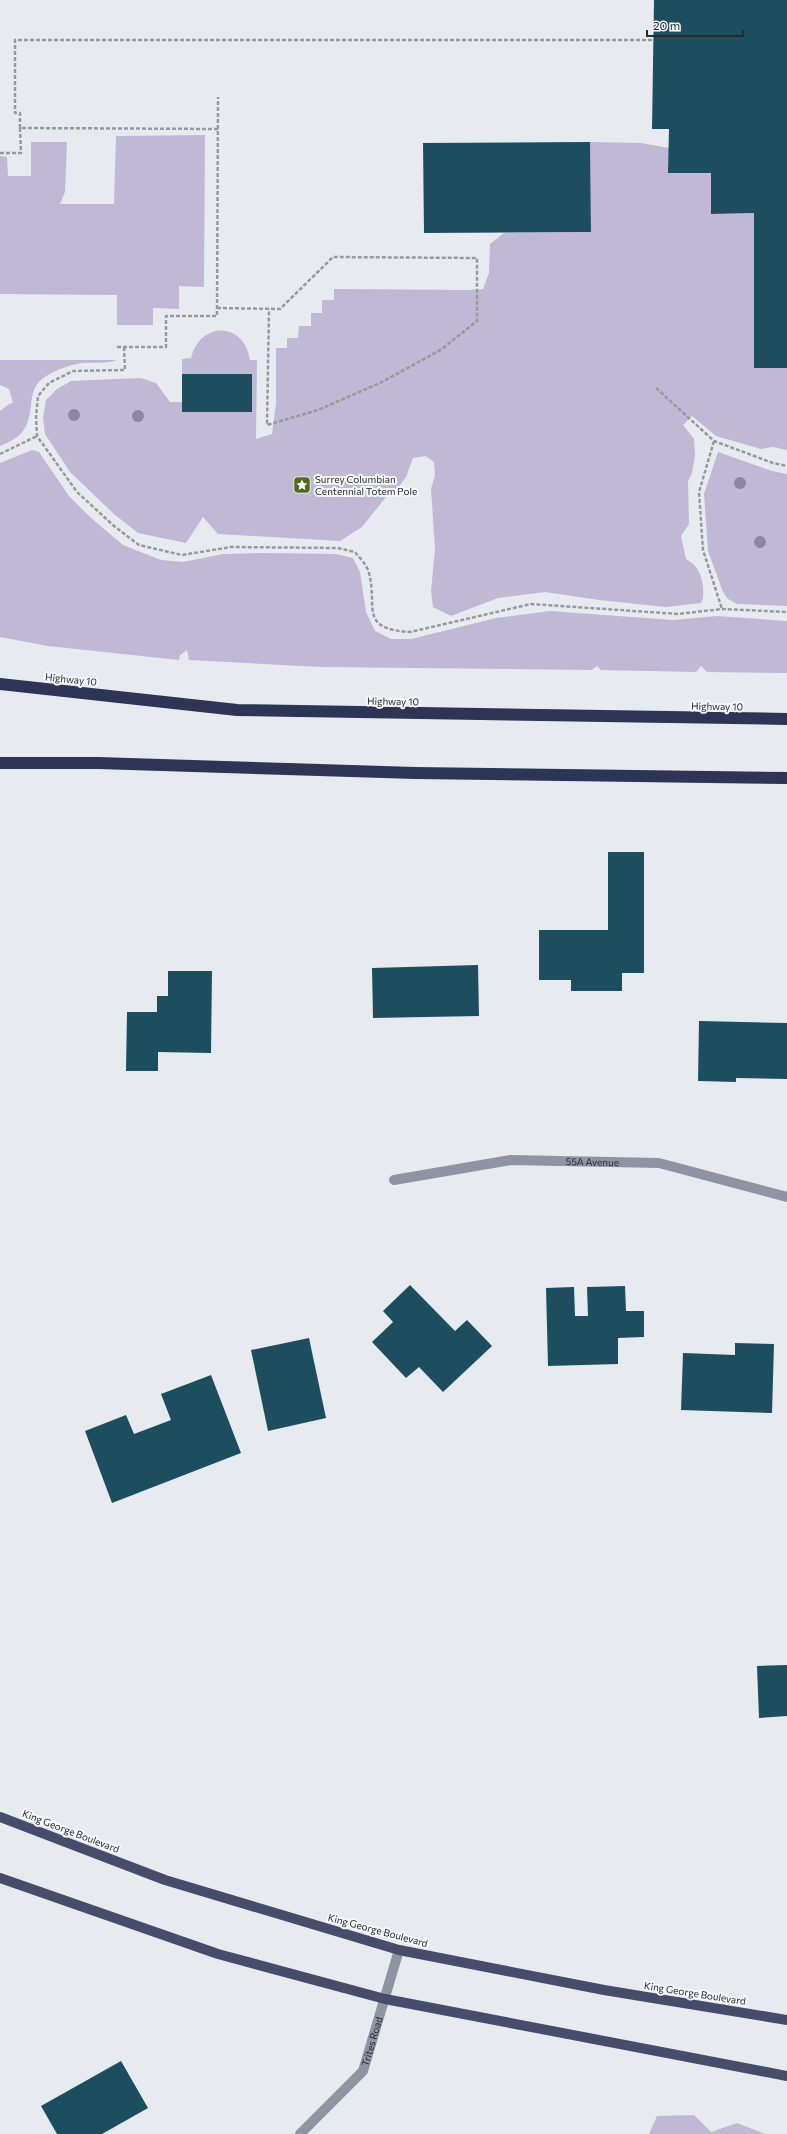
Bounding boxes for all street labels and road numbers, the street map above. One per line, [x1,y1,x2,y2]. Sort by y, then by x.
street label: Highway 10 [45,670,97,688]
street label: Highway 10 [367,695,419,707]
street label: Highway 10 [691,700,743,712]
street label: 55A Avenue [565,1155,619,1168]
street label: King George Boulevard [21,1807,121,1855]
street label: King George Boulevard [327,1911,430,1949]
street label: King George Boulevard [643,1979,747,2007]
street label: Trites Road [359,2015,385,2068]

